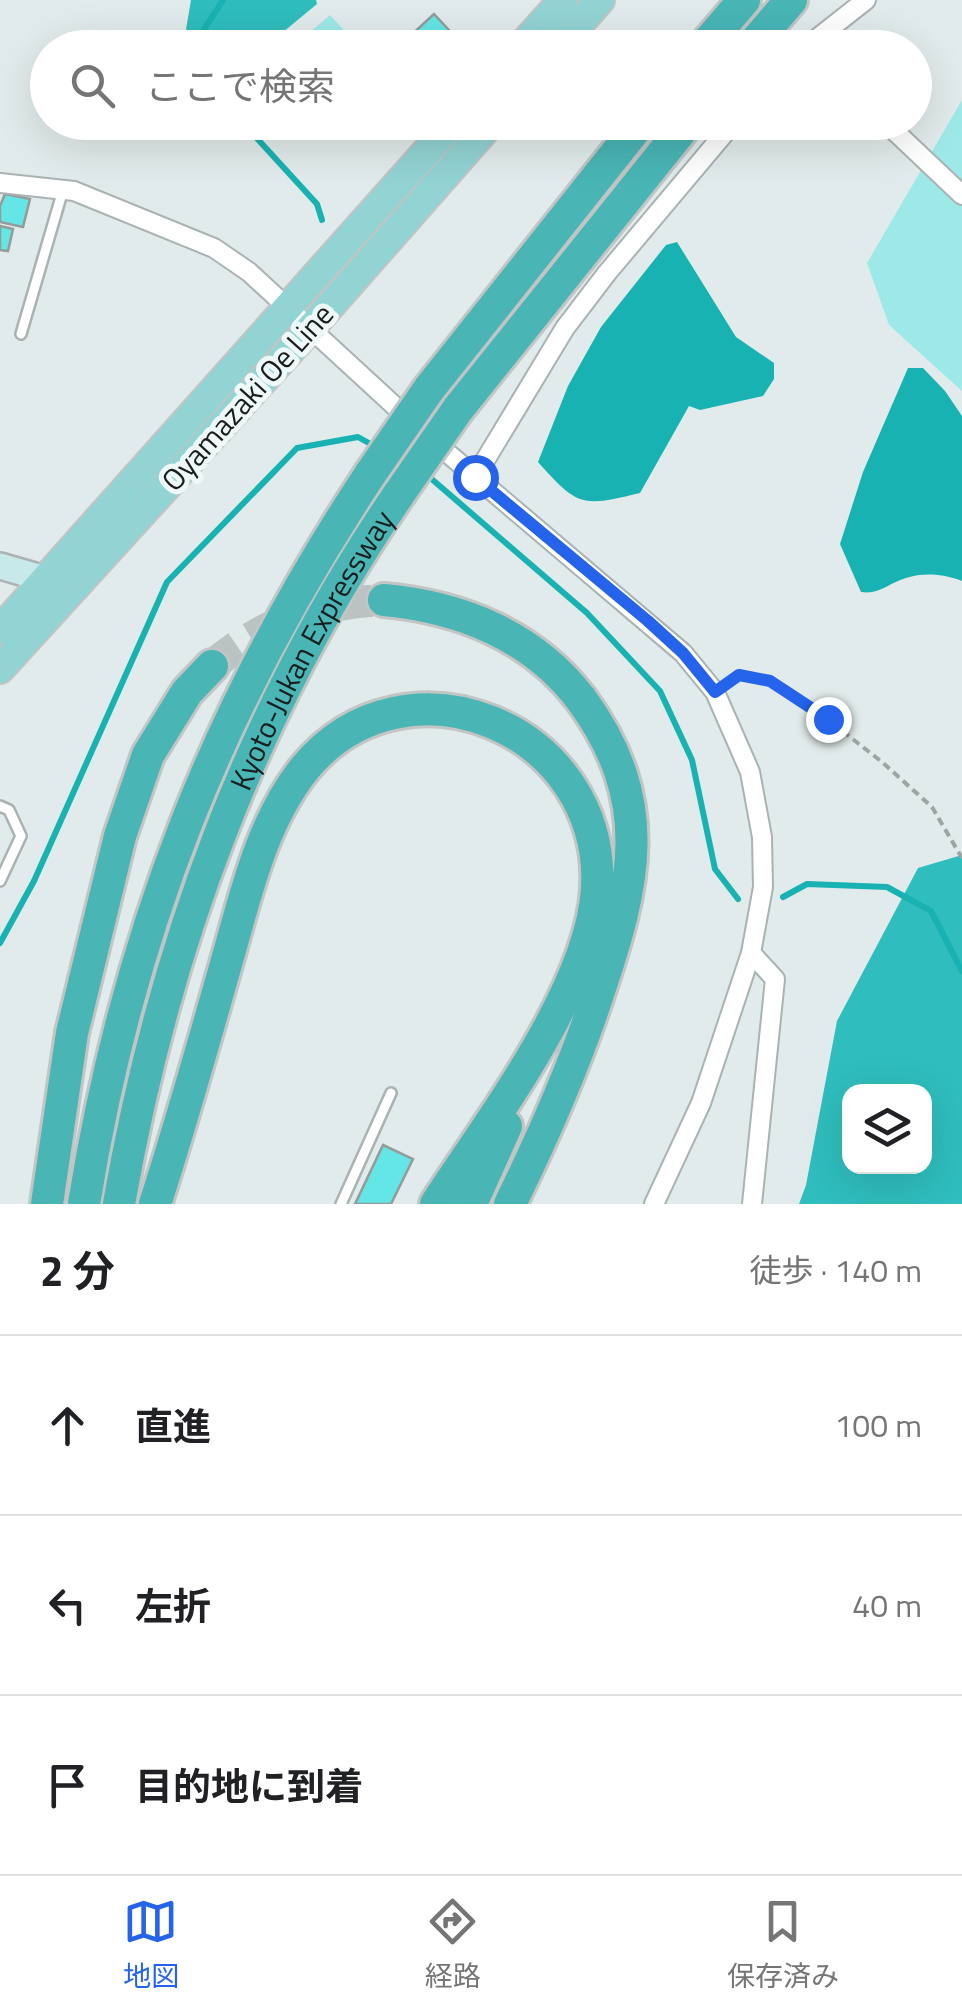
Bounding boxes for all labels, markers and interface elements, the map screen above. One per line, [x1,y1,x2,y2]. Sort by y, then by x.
search box [30,30,932,140]
text: ここで検索 [145,57,335,115]
icon: search [65,58,120,113]
street label: Oyamazaki Oe Line [150,293,344,501]
route start [453,455,499,501]
street label: Kyoto-Jukan Expressway [217,500,405,797]
route end [806,697,852,743]
map controls [842,1084,932,1174]
button: layers [842,1084,932,1174]
text: 2 分 [40,1238,115,1302]
text: 徒歩 · 140 m [749,1246,922,1294]
text: 直進 [135,1397,211,1455]
icon: ahead [40,1398,95,1453]
text: 100 m [834,1401,922,1449]
text: 左折 [135,1577,211,1635]
icon: left [40,1578,95,1633]
text: 40 m [852,1581,922,1629]
text: 目的地に到着 [135,1757,363,1815]
icon: arrive [40,1758,95,1813]
tab: 地図 [123,1894,179,1997]
tab: 経路 [425,1894,481,1997]
tab: 保存済み [727,1894,839,1997]

